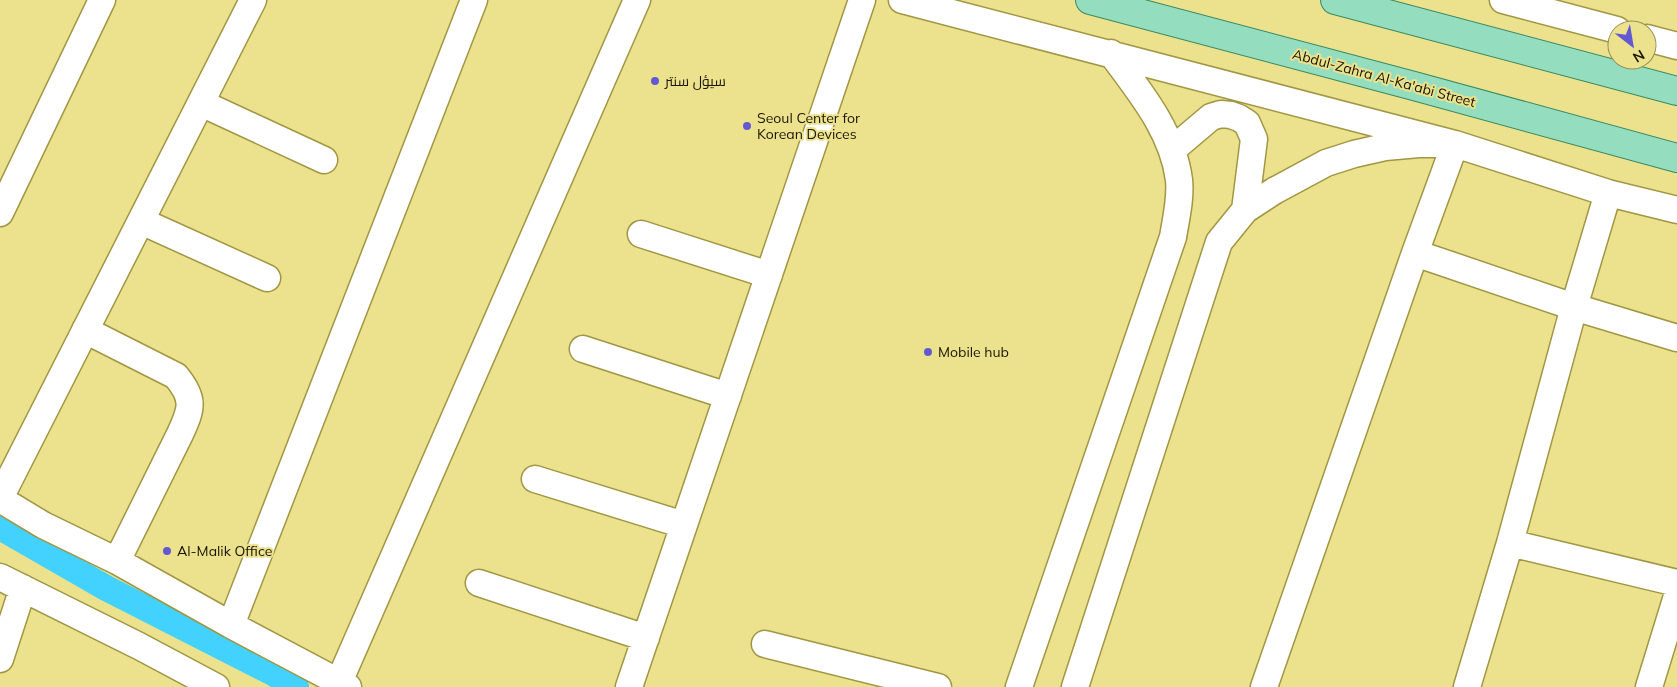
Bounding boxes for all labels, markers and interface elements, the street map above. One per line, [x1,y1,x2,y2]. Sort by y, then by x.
north arrow [1607,20,1657,70]
street label: Abdul-Zahra Al-Ka'abi Street [1290,45,1478,111]
text: N [1630,46,1648,67]
place label: سيؤل سنتر [664,72,726,90]
marker: سيؤل سنتر [649,75,661,87]
place label: Seoul Center for Korean Devices [757,109,861,143]
marker: Seoul Center for Korean Devices [741,120,753,132]
place label: Mobile hub [938,343,1009,361]
marker: Mobile hub [922,346,934,358]
place label: Al-Malik Office [177,542,272,560]
marker: Al-Malik Office [161,545,173,557]

